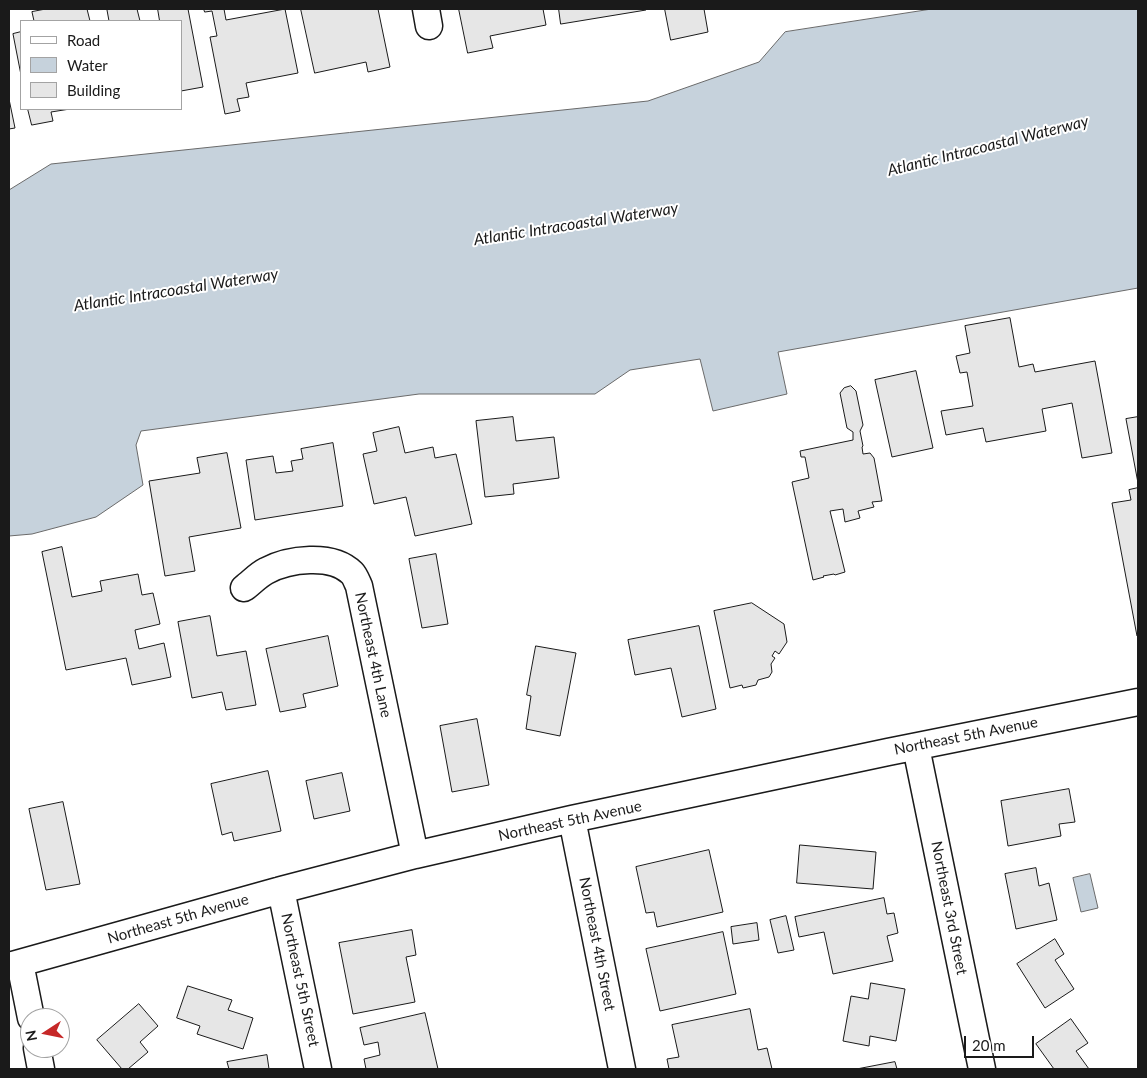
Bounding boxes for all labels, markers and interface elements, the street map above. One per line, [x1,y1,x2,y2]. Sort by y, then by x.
legend [20,20,182,110]
text: Road [67,31,100,49]
text: Water [67,56,108,74]
text: Building [67,81,120,99]
water label: Atlantic Intracoastal Waterway [885,112,1091,180]
water label: Atlantic Intracoastal Waterway [472,198,680,250]
water label: Atlantic Intracoastal Waterway [72,264,280,316]
street label: Northeast 4th Lane [351,591,395,719]
street label: Northeast 5th Avenue [893,713,1039,759]
street label: Northeast 5th Avenue [497,797,643,845]
street label: Northeast 3rd Street [927,840,971,976]
street label: Northeast 4th Street [575,876,619,1012]
street label: Northeast 5th Avenue [105,890,251,948]
street label: Northeast 5th Street [277,912,323,1048]
north arrow [20,1008,70,1058]
scale bar [967,1026,1037,1058]
text: N [21,1029,40,1043]
text: 20 m [972,1036,1006,1054]

